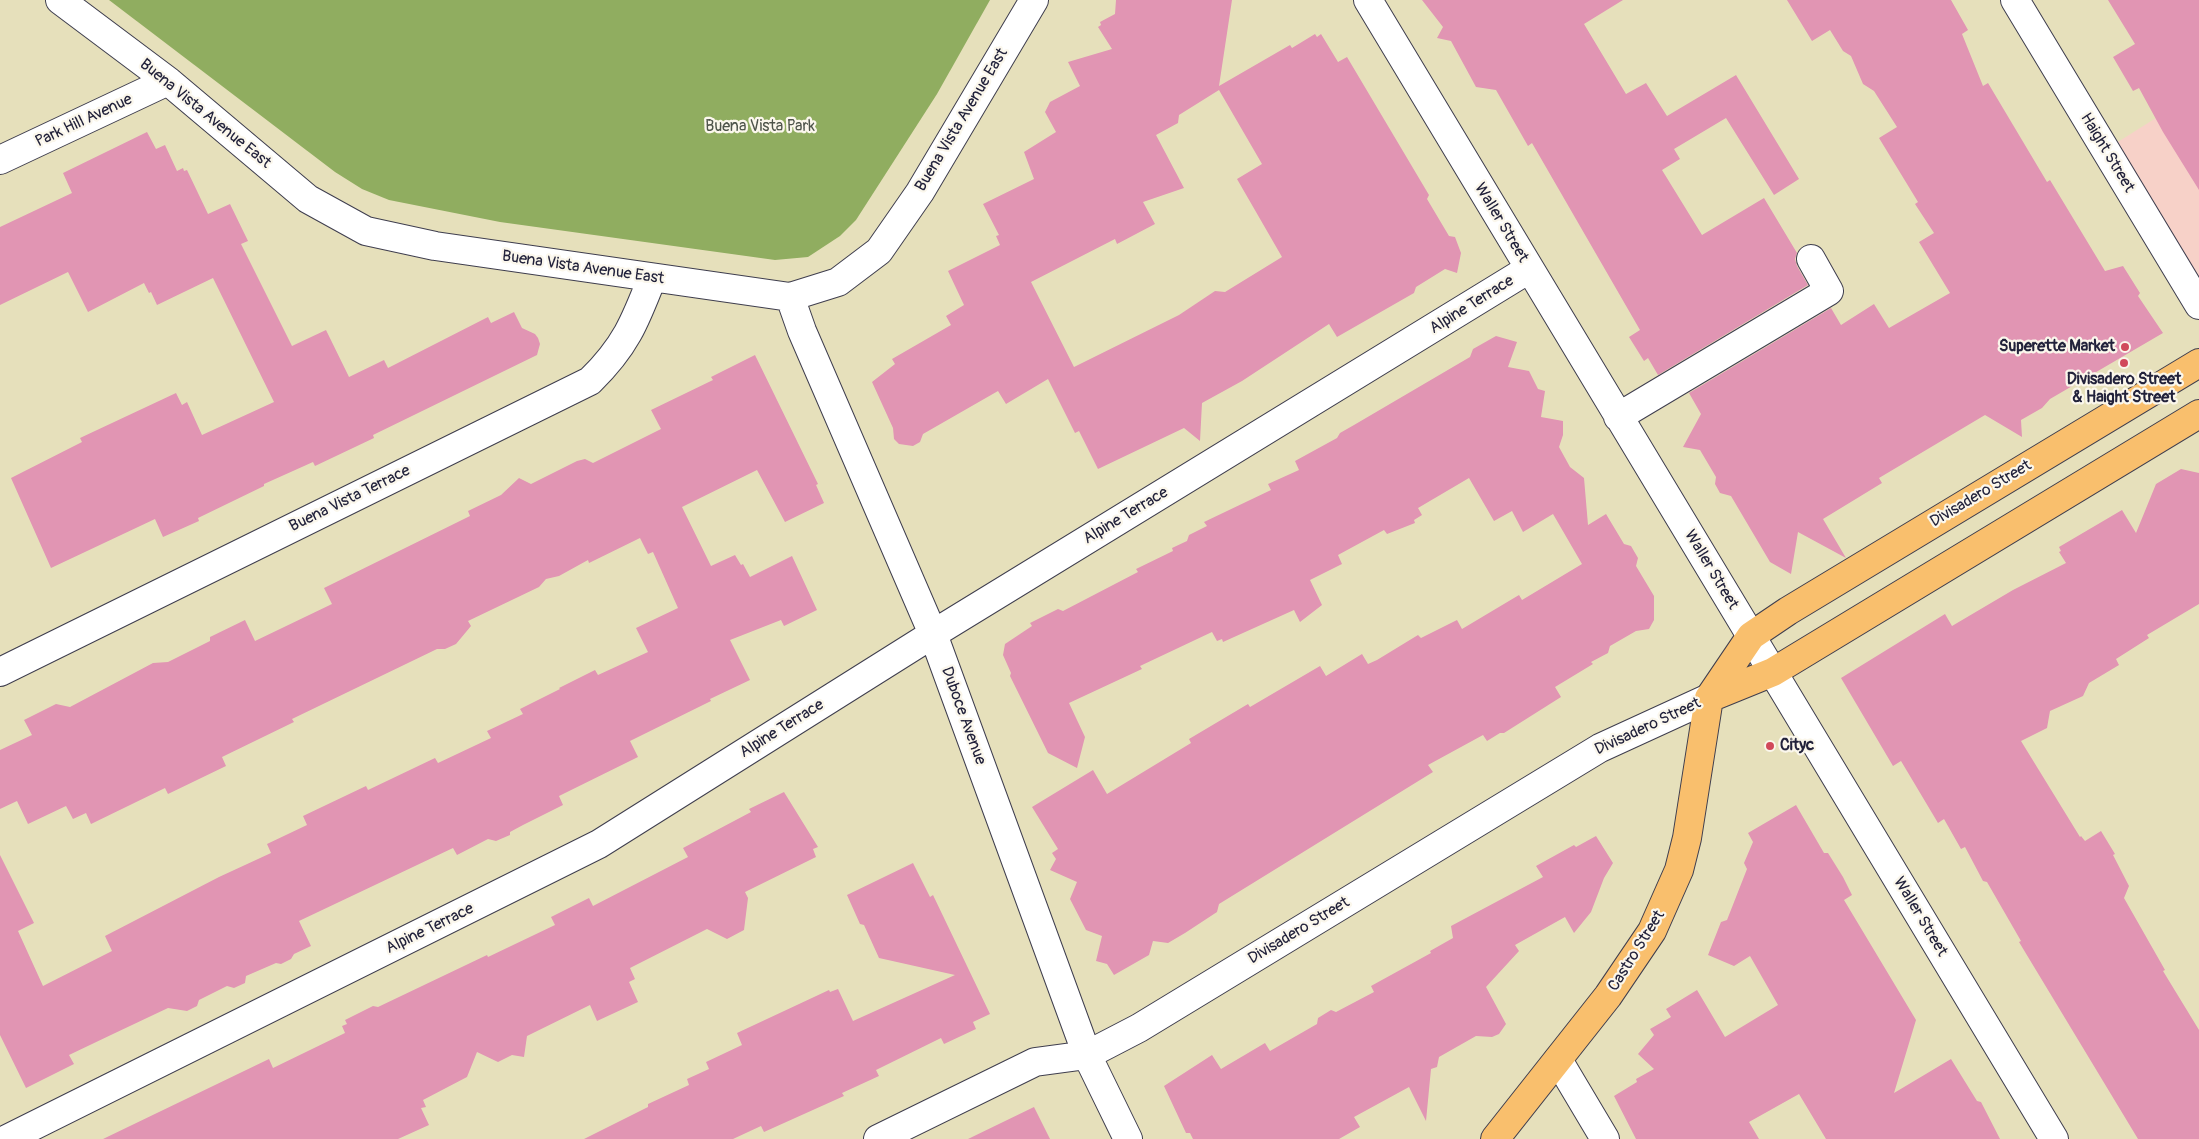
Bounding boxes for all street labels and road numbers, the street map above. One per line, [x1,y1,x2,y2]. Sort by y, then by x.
street label: Buena Vista Avenue East [912,45,1012,195]
street label: Buena Vista Avenue East [135,55,275,173]
street label: Park Hill Avenue [32,90,136,152]
street label: Haight Street [2076,110,2138,196]
street label: Waller Street [1470,180,1532,266]
street label: Buena Vista Avenue East [501,247,665,289]
street label: Alpine Terrace [1426,272,1518,338]
street label: Divisadero Street [1927,456,2035,532]
street label: Buena Vista Terrace [286,461,414,537]
street label: Alpine Terrace [1080,483,1172,549]
street label: Waller Street [1680,527,1742,613]
street label: Duboce Avenue [936,664,990,768]
street label: Divisadero Street [1592,694,1704,760]
street label: Alpine Terrace [736,696,828,762]
street label: Waller Street [1889,874,1951,960]
street label: Divisadero Street [1245,893,1353,969]
street label: Alpine Terrace [383,899,477,959]
street label: Castro Street [1605,907,1669,995]

